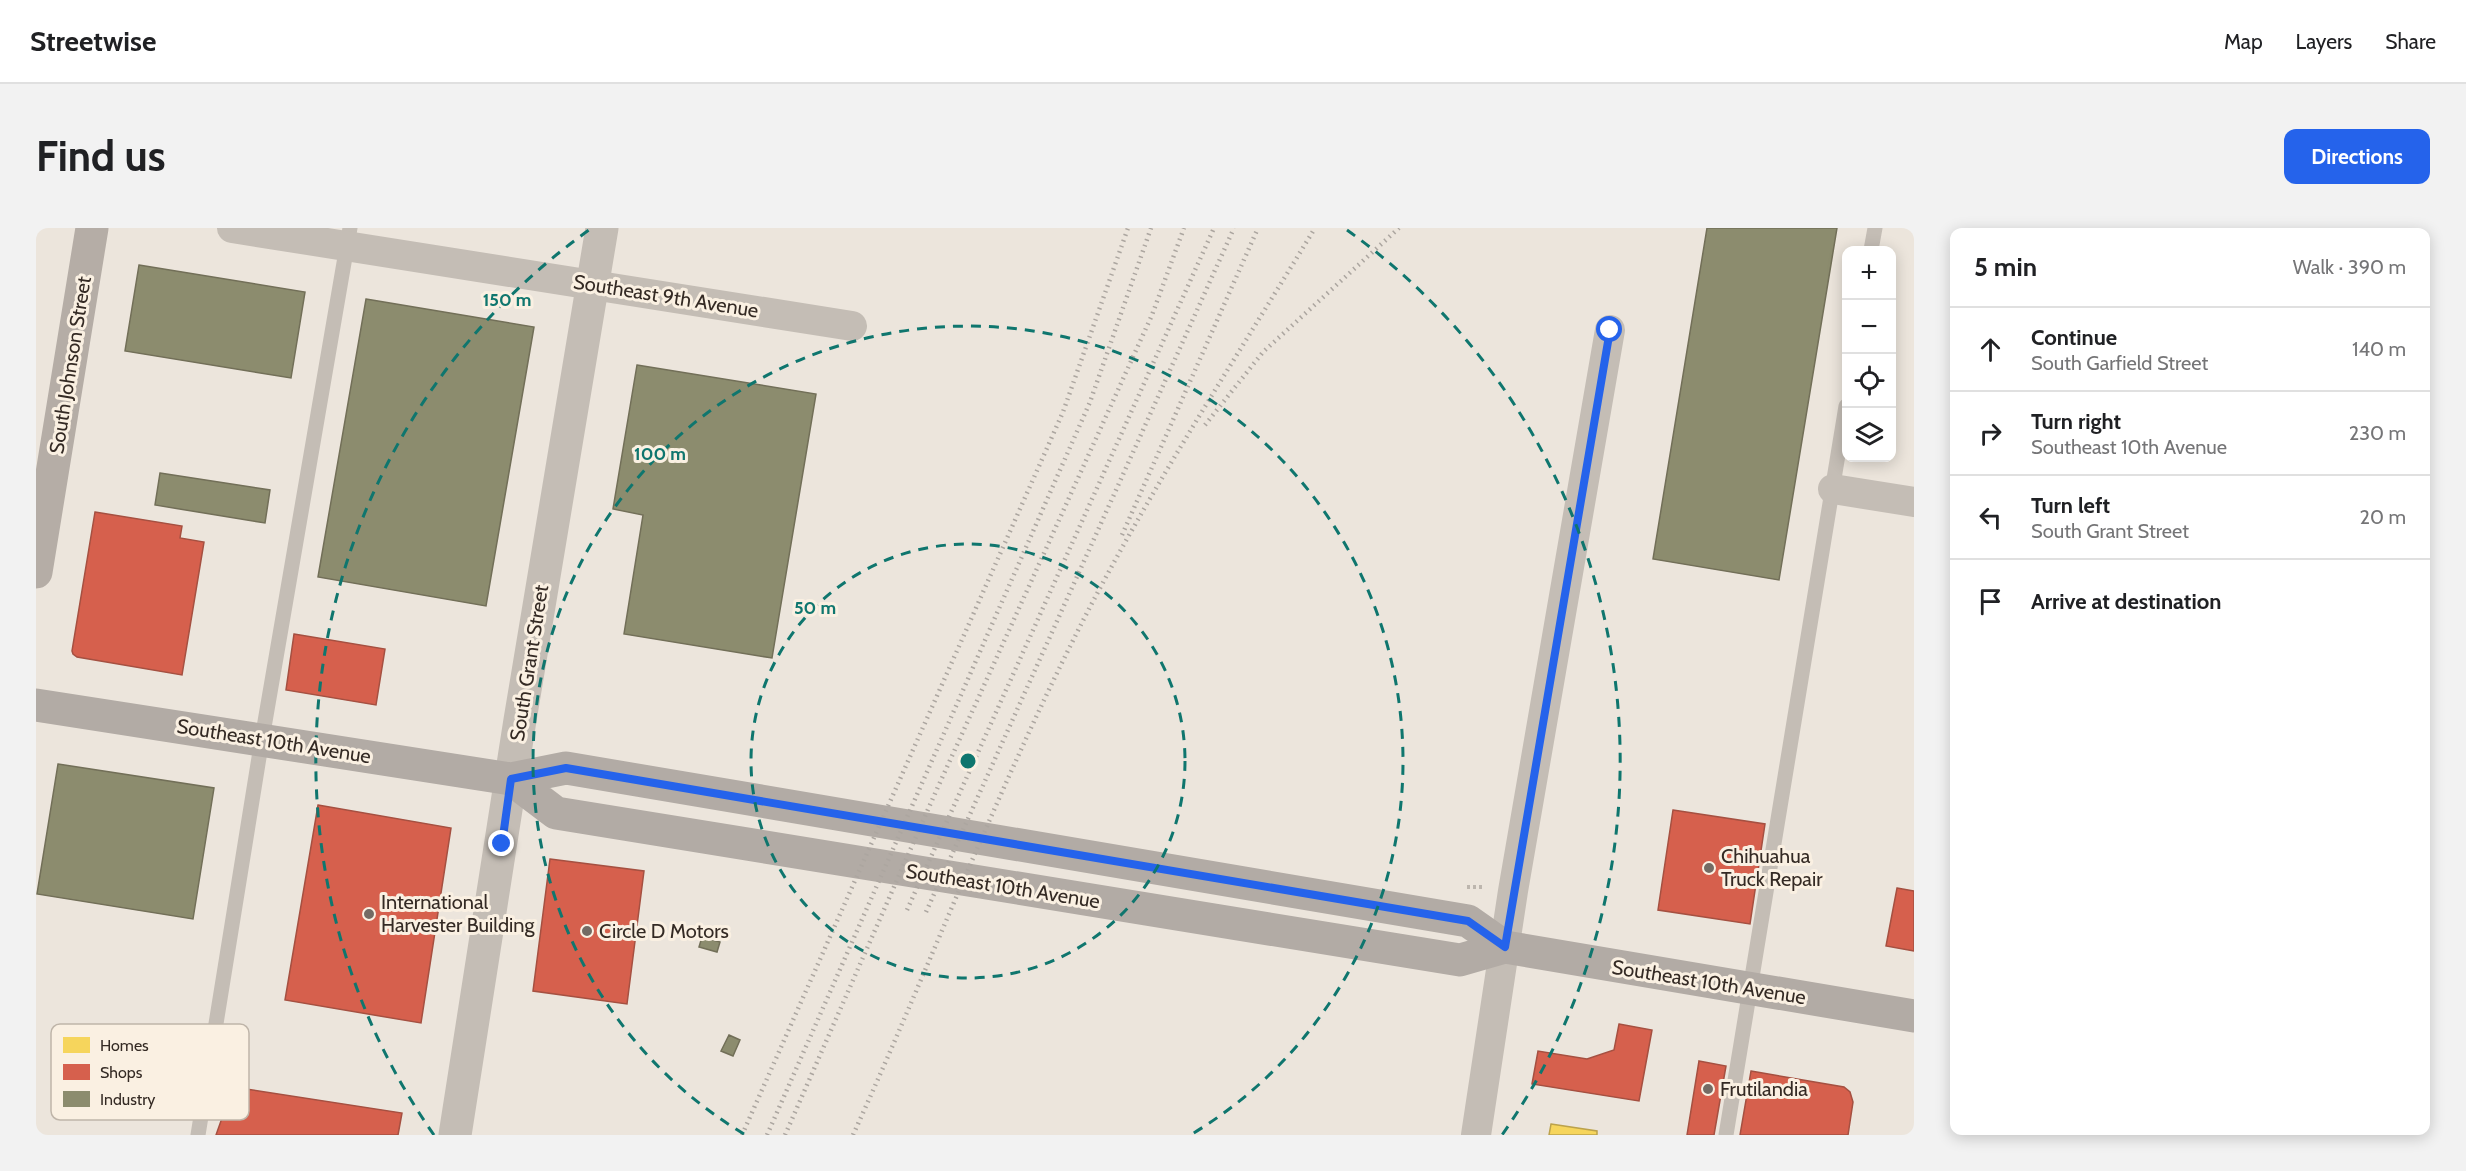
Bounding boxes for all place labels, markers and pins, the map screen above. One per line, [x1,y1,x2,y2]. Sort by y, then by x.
centre of rings [958,751,978,771]
place label: Chihuahua Truck Repair [1721,844,1823,891]
marker: Chihuahua Truck Repair [1702,861,1716,875]
place label: International Harvester Building [381,890,535,937]
marker: International Harvester Building [362,907,376,921]
place label: Circle D Motors [599,919,729,943]
marker: Circle D Motors [580,924,594,938]
place label: Frutilandia [1720,1077,1808,1101]
marker: Frutilandia [1701,1082,1715,1096]

